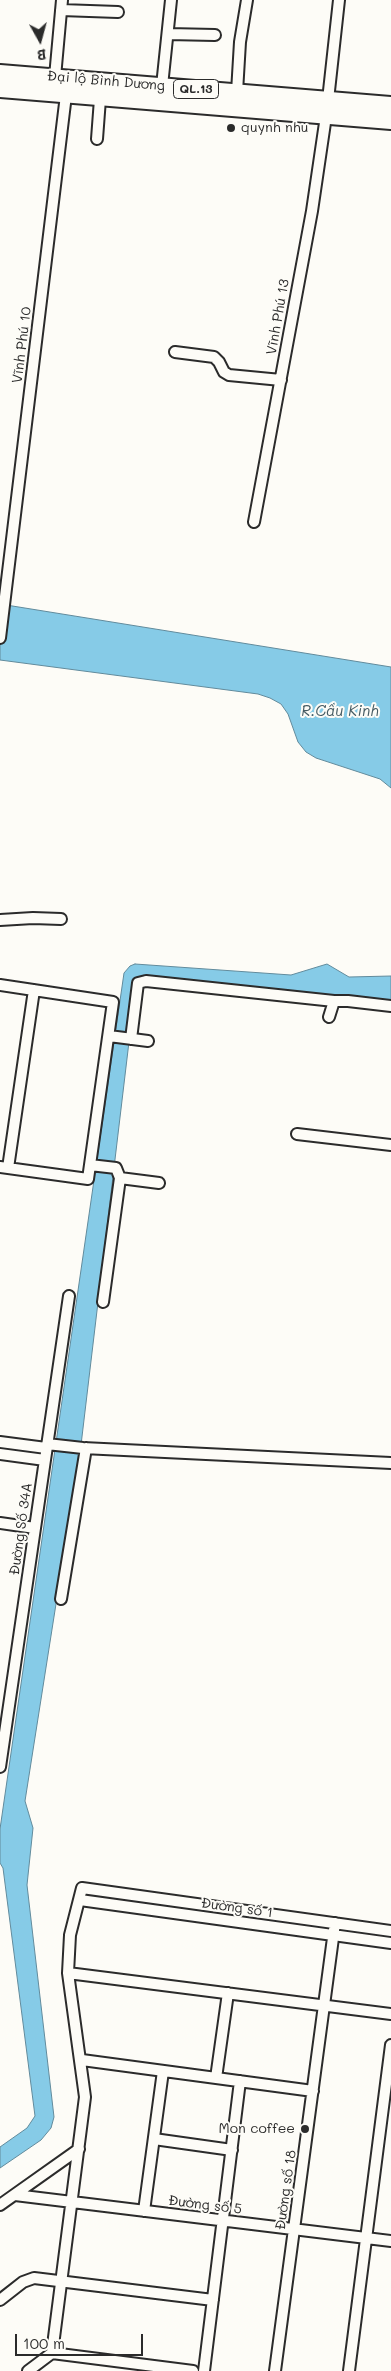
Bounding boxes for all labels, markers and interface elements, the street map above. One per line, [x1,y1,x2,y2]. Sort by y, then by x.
north arrow [15,15,65,65]
text: B [36,45,48,65]
street label: Đại lộ Bình Dương [46,67,166,95]
road number: QL.13 [174,80,218,98]
place label: quynh nhu [241,120,308,136]
marker: quynh nhu [225,122,237,134]
street label: Vĩnh Phú 13 [263,278,293,356]
street label: Vĩnh Phú 10 [9,306,35,384]
water label: R.Cầu Kinh [301,702,379,720]
street label: Đường Số 34A [6,1482,36,1576]
street label: Đường số 1 [200,1895,274,1921]
place label: Mon coffee [219,2121,295,2137]
marker: Mon coffee [299,2123,311,2135]
street label: Đường số 18 [272,2149,300,2231]
street label: Đường số 5 [167,2192,243,2218]
scale bar [18,2324,145,2356]
text: 100 m [23,2333,65,2353]

